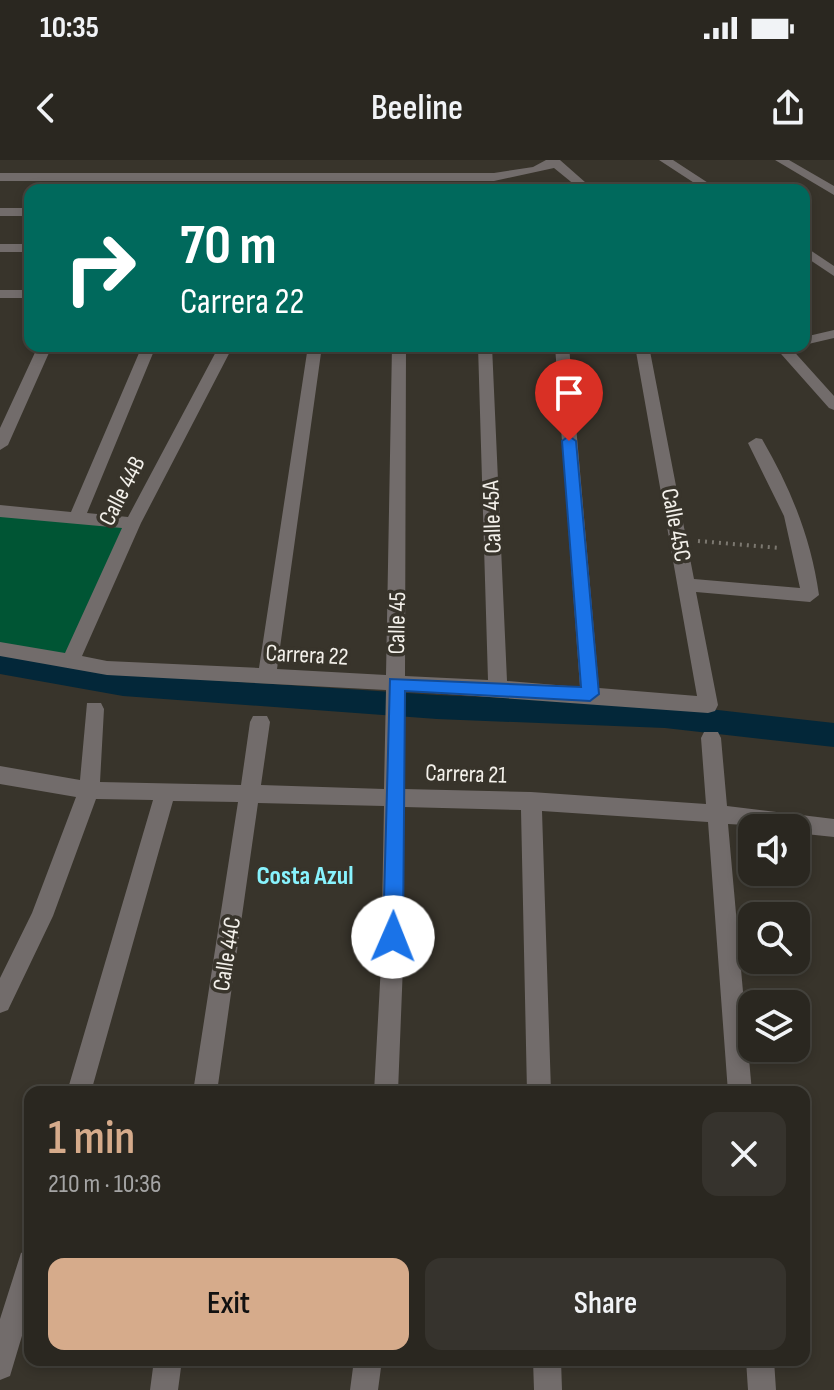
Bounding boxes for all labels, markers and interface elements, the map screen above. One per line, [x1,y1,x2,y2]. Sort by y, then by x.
text: 10:35 [40,10,99,46]
icon: back [24,86,68,130]
icon: share [766,86,810,130]
text: Beeline [371,87,463,130]
text: 70 m [180,213,277,280]
icon: right [48,216,152,320]
text: Carrera 22 [180,281,304,324]
pin [535,359,603,441]
icon: arrive [547,371,591,415]
street label: Calle 44B [92,452,152,530]
street label: Calle 45A [476,479,508,554]
street label: Calle 45C [655,486,697,564]
street label: Calle 45 [382,591,412,655]
street label: Carrera 22 [265,638,349,672]
street label: Carrera 21 [425,758,508,790]
map controls [738,814,810,1062]
button: sound [738,814,810,886]
district label: Costa Azul [256,861,354,892]
position arrow [351,895,435,979]
button: search [738,902,810,974]
street label: Calle 44C [207,915,247,993]
button: layers [738,990,810,1062]
text: 1 min [48,1110,135,1167]
button: close [702,1112,786,1196]
text: 210 m · 10:36 [48,1169,161,1200]
button: Exit [48,1258,409,1350]
button: Share [425,1258,786,1350]

